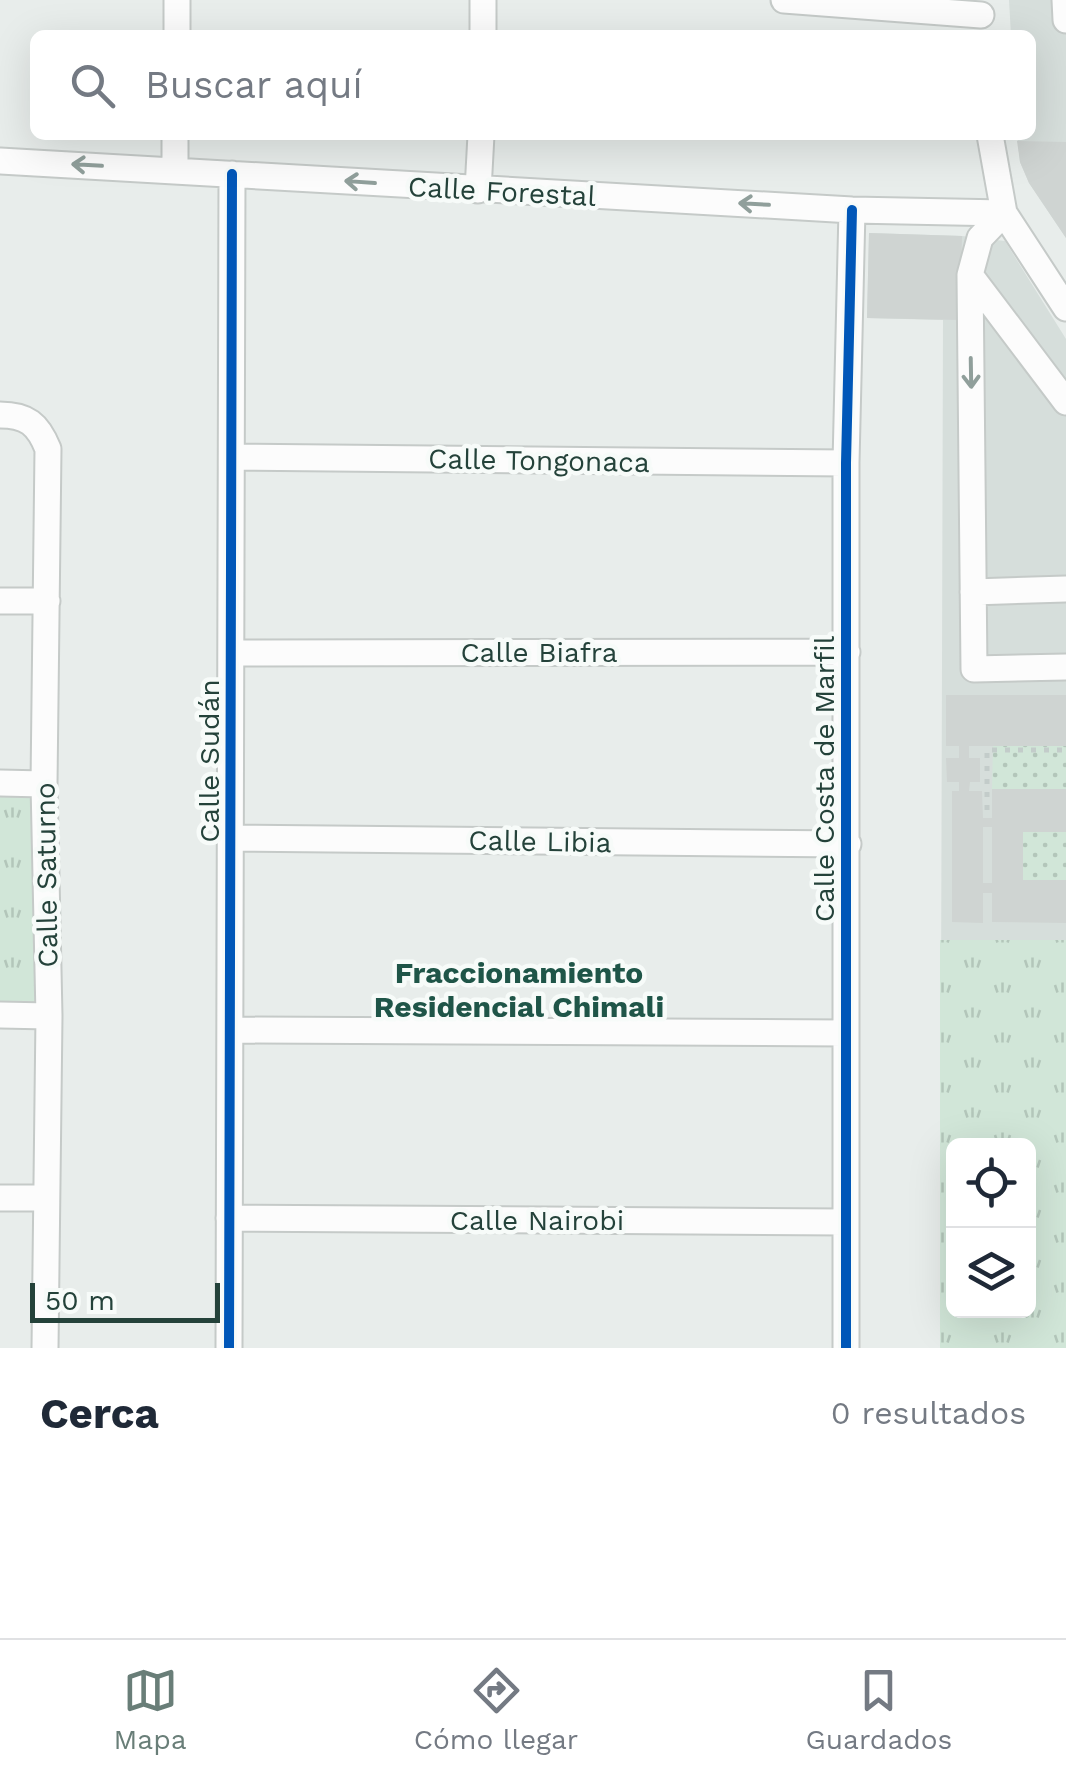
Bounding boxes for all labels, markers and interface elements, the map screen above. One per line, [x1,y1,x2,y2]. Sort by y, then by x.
search box [30,30,1036,140]
icon: search [65,58,120,113]
text: Buscar aquí [145,63,363,107]
one-way arrow [72,155,104,174]
street label: Calle Forestal [407,170,597,213]
one-way arrow [344,172,376,191]
one-way arrow [739,195,771,214]
one-way arrow [962,356,980,388]
street label: Calle Tongonaca [428,442,650,479]
street label: Calle Costa de Marfil [808,635,841,922]
street label: Calle Biafra [460,636,618,669]
street label: Calle Sudán [193,679,226,843]
street label: Calle Saturno [28,782,65,968]
street label: Calle Libia [468,824,612,859]
district label: Fraccionamiento Residencial Chimali [374,955,664,1024]
map controls [946,1138,1036,1318]
button: locate [946,1138,1036,1228]
street label: Calle Nairobi [450,1204,624,1237]
button: layers [946,1228,1036,1318]
scale bar [30,1278,220,1322]
text: 50 m [45,1284,115,1317]
text: Cerca [40,1389,159,1438]
text: 0 resultados [831,1394,1026,1432]
tab: Mapa [114,1663,187,1756]
tab: Cómo llegar [414,1663,578,1756]
tab: Guardados [805,1663,952,1756]

